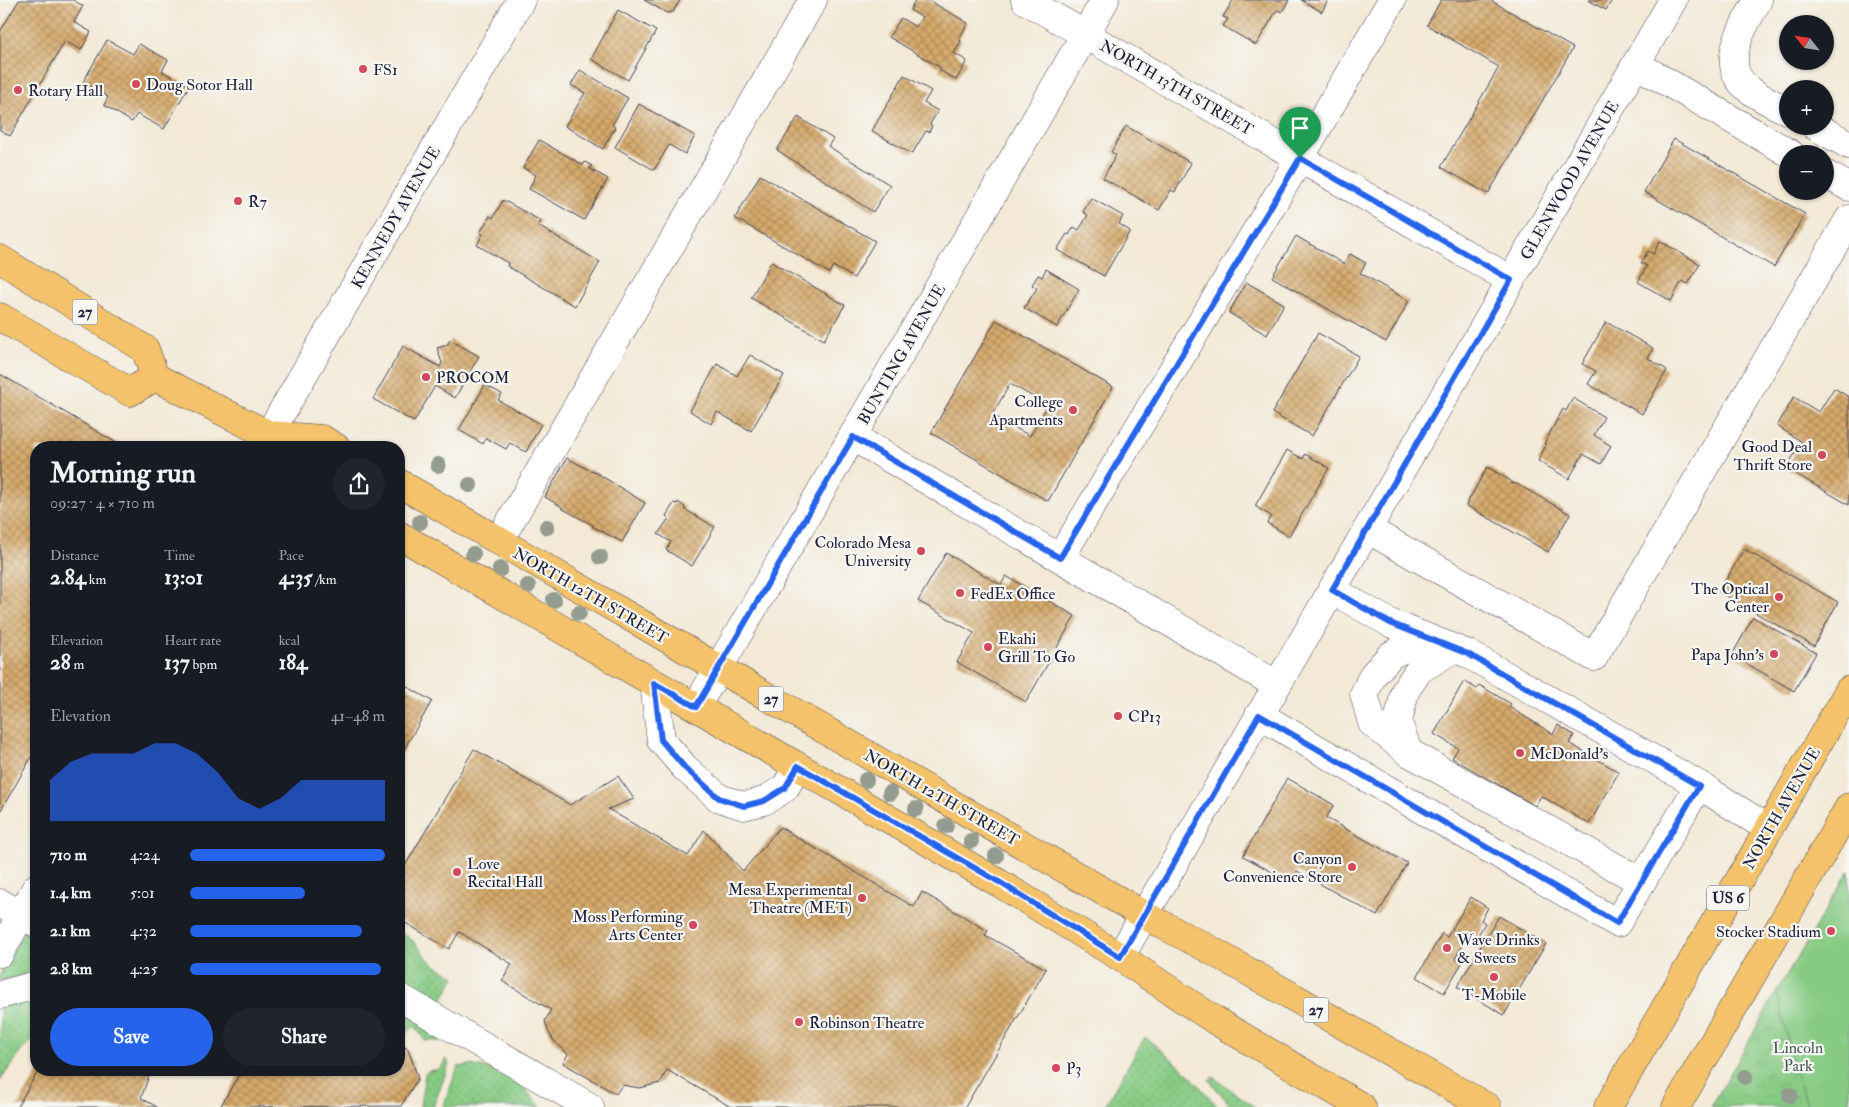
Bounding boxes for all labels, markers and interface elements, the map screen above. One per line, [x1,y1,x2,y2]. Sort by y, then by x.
north arrow [1779,15,1834,70]
map controls [1779,15,1834,200]
street label: NORTH 13TH STREET [1096,36,1257,140]
place label: FS1 [373,60,398,80]
marker: FS1 [357,63,369,75]
place label: Doug Sotor Hall [146,75,253,95]
marker: Doug Sotor Hall [130,78,142,90]
button: + [1779,80,1834,135]
place label: Rotary Hall [28,81,103,101]
marker: Rotary Hall [12,84,24,96]
street label: GLENWOOD AVENUE [1516,97,1624,264]
pin [1279,107,1321,158]
icon: arrive [1286,114,1314,142]
street label: KENNEDY AVENUE [347,143,445,292]
button: − [1779,145,1834,200]
place label: R7 [248,192,267,212]
marker: R7 [232,195,244,207]
street label: BUNTING AVENUE [854,281,950,428]
road number: 27 [72,300,98,324]
place label: PROCOM [436,368,510,388]
marker: PROCOM [420,371,432,383]
place label: College Apartments [988,392,1063,431]
marker: College Apartments [1067,404,1079,416]
place label: Good Deal Thrift Store [1733,437,1812,475]
marker: Good Deal Thrift Store [1816,449,1828,461]
text: Morning run [50,456,196,491]
button: share [333,458,385,510]
text: 09:27 · 4 × 710 m [50,493,155,513]
place label: Colorado Mesa University [814,533,912,571]
street label: NORTH 12TH STREET [509,543,672,649]
marker: Colorado Mesa University [915,545,927,557]
text: Distance [50,547,99,564]
text: Time [164,547,195,564]
text: Pace [279,547,304,564]
text: 2.84 [50,564,86,591]
text: 13:01 [164,564,203,591]
text: 4:35 [279,564,312,591]
text: km [86,571,106,588]
text: /km [312,571,337,588]
place label: The Optical Center [1691,579,1769,617]
place label: FedEx Office [970,584,1056,604]
marker: FedEx Office [954,587,966,599]
marker: The Optical Center [1773,591,1785,603]
place label: Ekahi Grill To Go [998,629,1076,667]
text: Elevation [50,632,103,649]
text: Heart rate [164,632,221,649]
text: kcal [279,632,300,649]
marker: Ekahi Grill To Go [982,641,994,653]
place label: Papa John's [1691,645,1764,666]
marker: Papa John's [1768,648,1780,660]
text: 28 [50,649,71,676]
text: 137 [164,649,190,676]
text: 184 [279,649,307,676]
text: m [71,656,84,673]
text: bpm [190,656,217,673]
road number: 27 [758,686,784,712]
text: Elevation [50,706,111,726]
text: 41–48 m [331,706,385,726]
place label: CP13 [1128,707,1161,727]
marker: CP13 [1112,710,1124,722]
place label: McDonald's [1530,744,1608,764]
street label: NORTH AVENUE [1739,744,1825,873]
street label: NORTH 12TH STREET [860,745,1023,851]
marker: McDonald's [1514,747,1526,759]
text: 710 m [50,845,87,865]
text: 4:24 [130,845,159,865]
place label: Canyon Convenience Store [1223,849,1342,887]
place label: Love Recital Hall [467,854,543,892]
marker: Canyon Convenience Store [1346,861,1358,873]
marker: Love Recital Hall [451,866,463,878]
place label: Mesa Experimental Theatre (MET) [728,880,852,918]
text: 1.4 km [50,883,91,903]
text: 5:01 [130,883,155,903]
road number: US 6 [1707,886,1749,910]
marker: Mesa Experimental Theatre (MET) [856,892,868,904]
place label: Moss Performing Arts Center [573,907,684,945]
marker: Moss Performing Arts Center [687,919,699,931]
text: 2.1 km [50,921,90,941]
text: 4:32 [130,921,157,941]
place label: Stocker Stadium [1716,922,1822,942]
marker: Stocker Stadium [1825,925,1837,937]
place label: Wave Drinks & Sweets [1456,930,1540,968]
marker: Wave Drinks & Sweets [1441,942,1453,954]
text: 2.8 km [50,959,92,979]
text: 4:25 [130,959,158,979]
marker: T-Mobile [1488,971,1500,983]
place label: T-Mobile [1462,985,1526,1005]
road number: 27 [1304,998,1328,1022]
button: Save [50,1008,213,1066]
button: Share [223,1008,385,1066]
place label: Robinson Theatre [809,1013,925,1033]
marker: Robinson Theatre [793,1016,805,1028]
park label: Lincoln Park [1773,1038,1823,1076]
place label: P3 [1066,1059,1082,1079]
marker: P3 [1050,1062,1062,1074]

